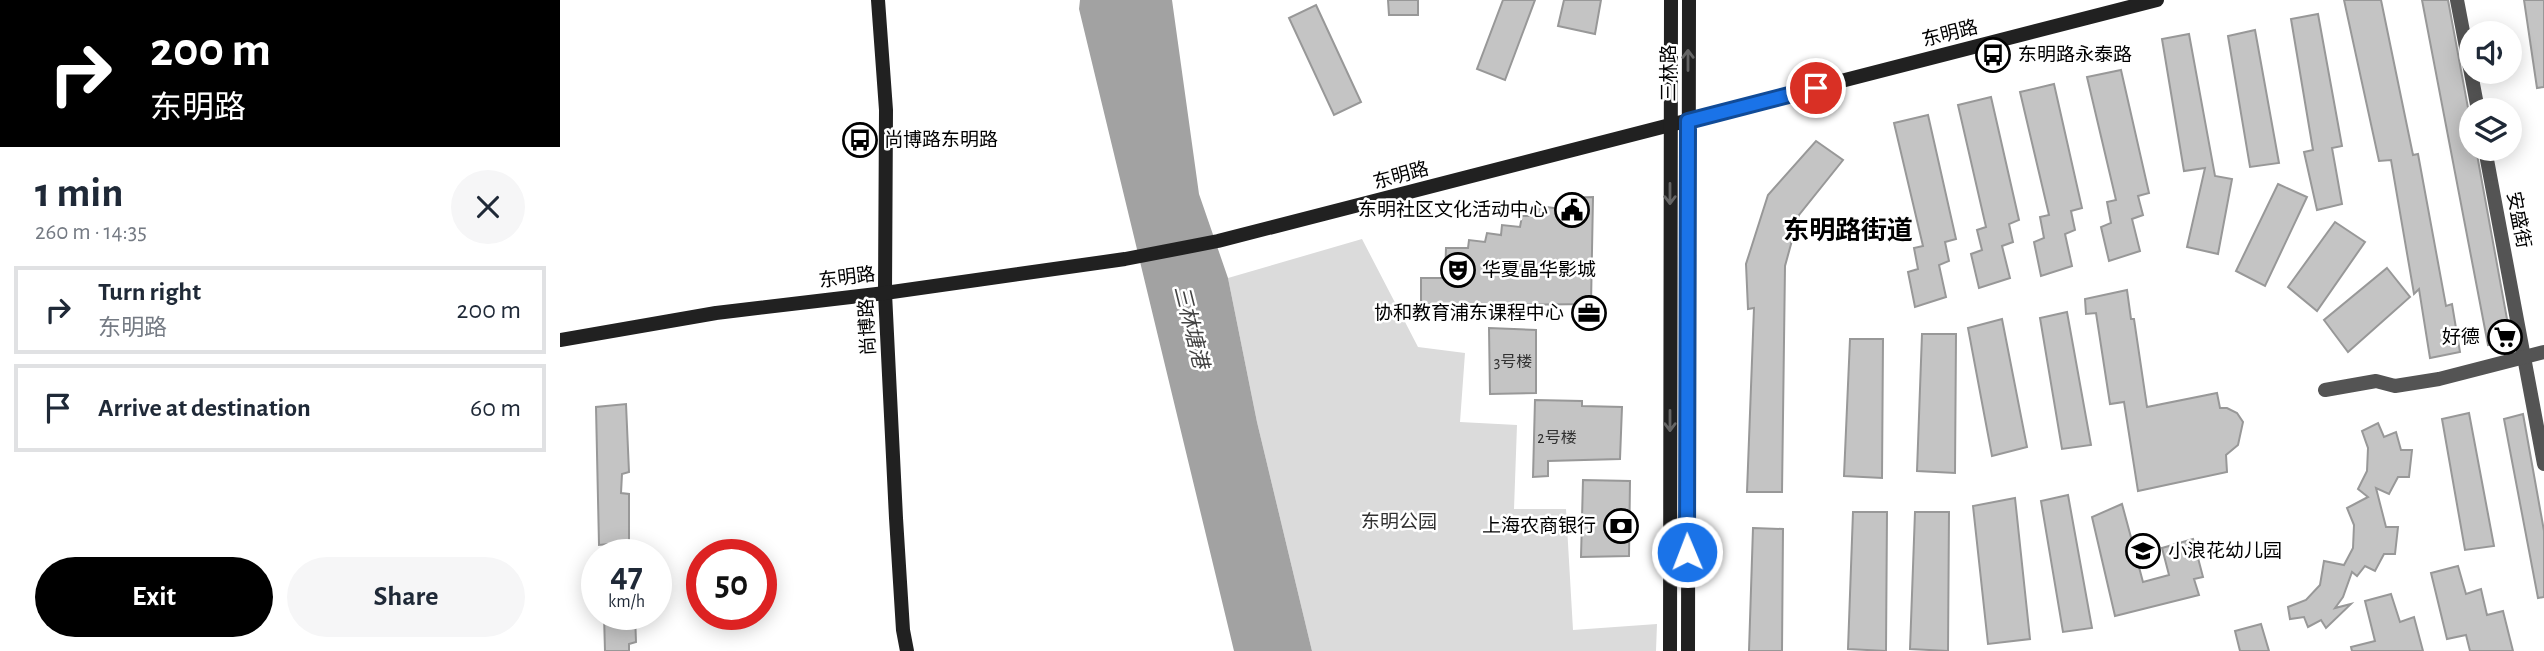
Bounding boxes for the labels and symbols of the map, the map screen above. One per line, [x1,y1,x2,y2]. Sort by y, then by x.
street label: 东明路 [1920,16,1980,50]
bus stop icon: 东明路永泰路 [1974,36,2012,74]
street label: 三林路 [1658,44,1679,102]
place label: 东明路永泰路 [2018,44,2132,65]
one-way arrow [1681,49,1695,72]
pin [1786,58,1846,118]
bus stop icon: 尚博路东明路 [841,121,879,159]
place label: 尚博路东明路 [884,129,998,150]
street label: 东明路 [1370,158,1431,193]
one-way arrow [1663,182,1677,205]
street label: 安盛街 [2503,190,2535,250]
public building icon: 东明社区文化活动中心 [1553,191,1591,229]
place label: 东明社区文化活动中心 [1358,199,1548,220]
district label: 东明路街道 [1783,216,1913,244]
theatre icon: 华夏晶华影城 [1439,251,1477,289]
place label: 华夏晶华影城 [1482,260,1596,280]
street label: 东明路 [817,263,876,291]
water label: 三林塘港 [1171,283,1213,373]
office icon: 协和教育浦东课程中心 [1570,294,1608,332]
street label: 尚博路 [855,298,879,356]
place label: 协和教育浦东课程中心 [1374,302,1564,323]
supermarket icon: 好德 [2486,318,2524,356]
place label: 好德 [2442,327,2480,347]
house number: 3号楼 [1494,354,1532,370]
one-way arrow [1663,409,1677,432]
house number: 2号楼 [1537,430,1577,446]
bank icon: 上海农商银行 [1602,507,1640,545]
park label: 东明公园 [1361,511,1437,532]
place label: 上海农商银行 [1482,515,1596,536]
position arrow [1650,515,1724,589]
school or university icon: 小浪花幼儿园 [2124,532,2162,570]
speed limit sign: 50 [686,539,777,630]
place label: 小浪花幼儿园 [2168,540,2282,561]

